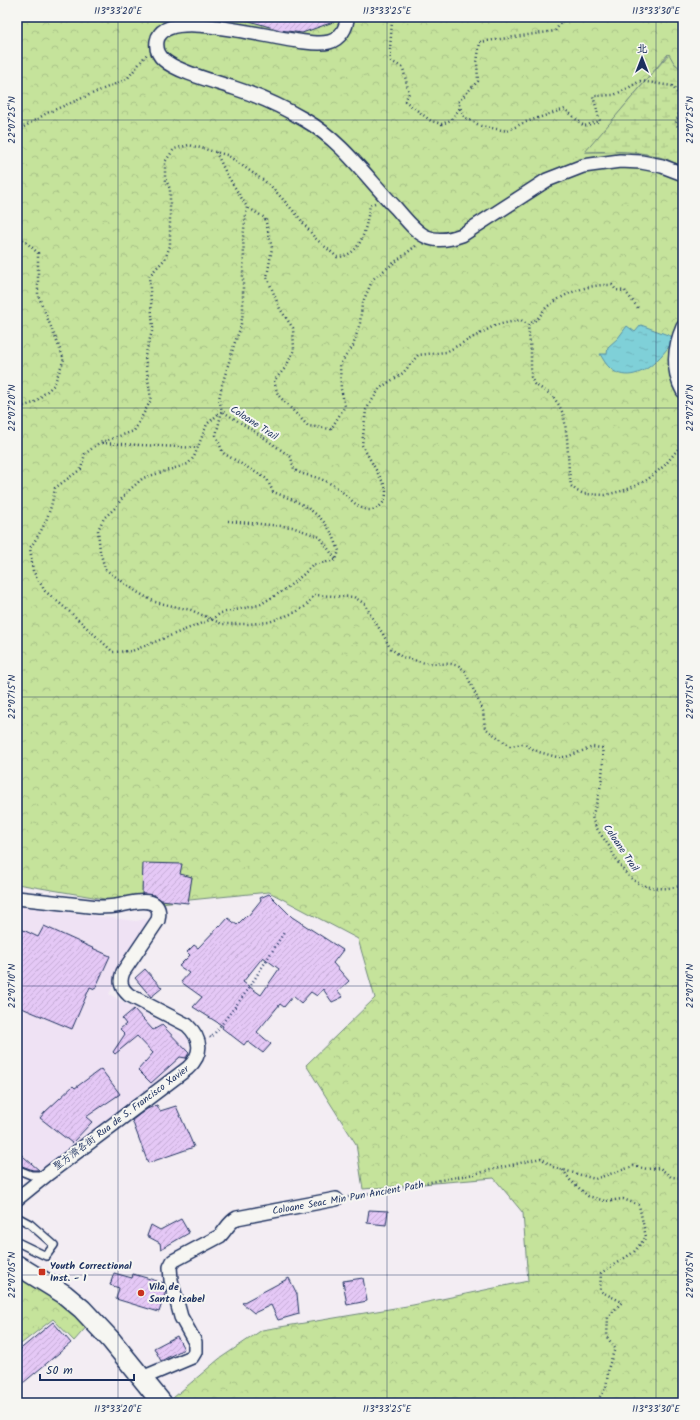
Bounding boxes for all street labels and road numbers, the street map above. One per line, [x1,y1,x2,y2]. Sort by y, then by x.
street label: Coloane Trail [227,402,282,445]
street label: Coloane Trail [599,821,643,875]
street label: 聖方濟各街 Rua de S. Francisco Xavier [50,1061,193,1174]
street label: Coloane Seac Min Pun Ancient Path [271,1177,425,1219]

